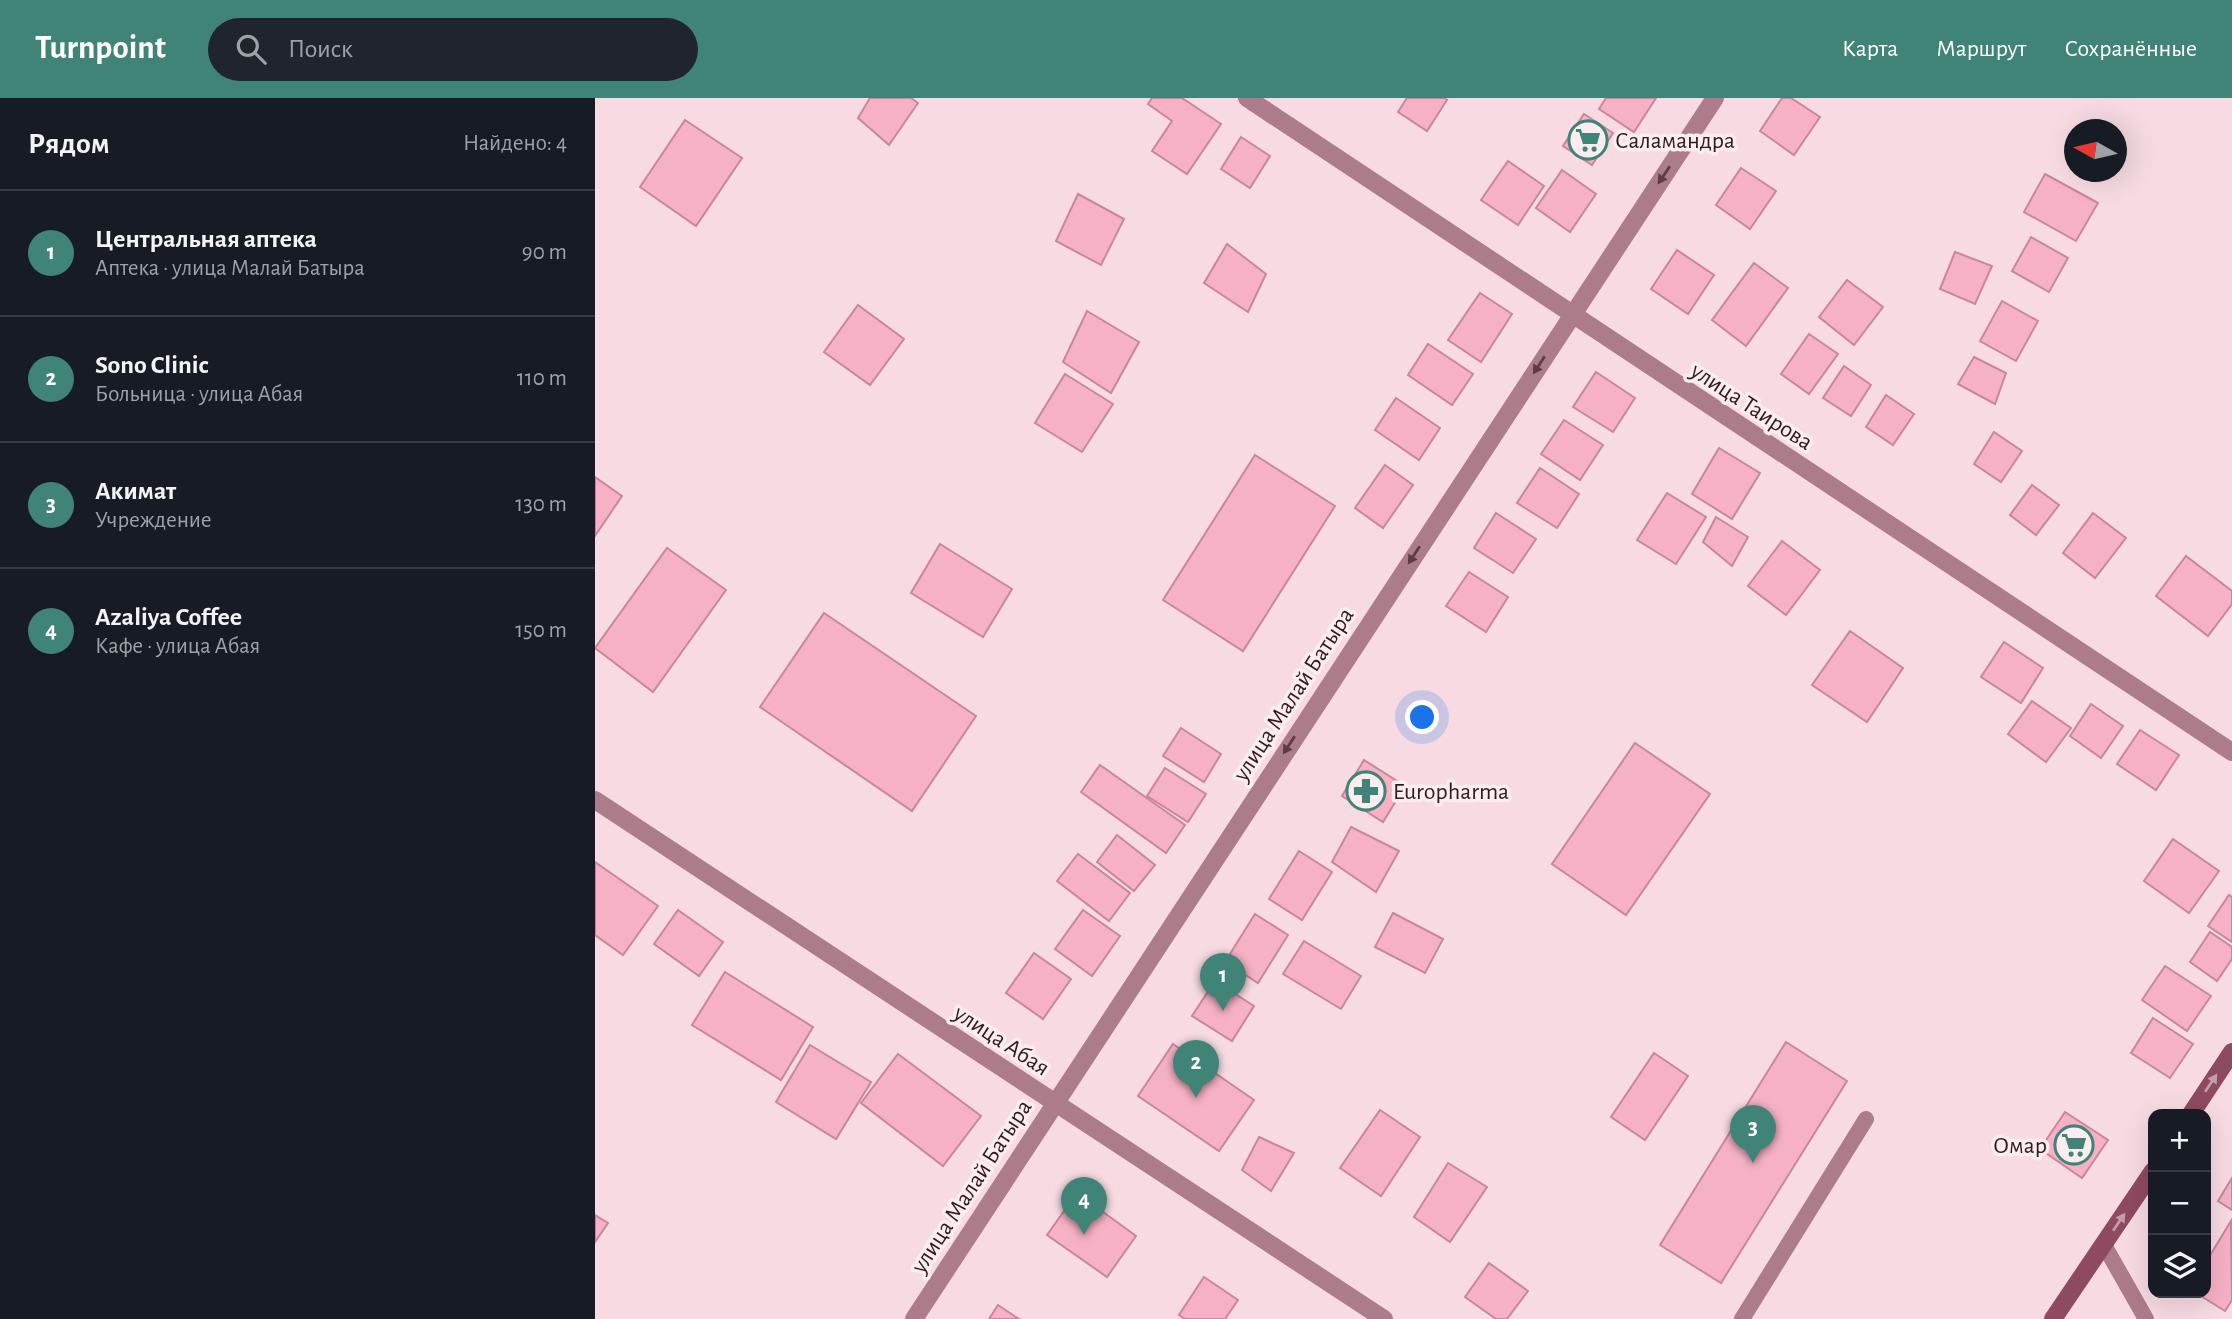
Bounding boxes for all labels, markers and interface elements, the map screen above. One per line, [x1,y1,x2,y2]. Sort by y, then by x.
search box [208,18,698,81]
icon: search [232,30,270,68]
text: Turnpoint [35,32,166,65]
text: Поиск [288,36,353,62]
text: Карта [1842,37,1898,61]
text: Маршрут [1936,37,2026,61]
text: Сохранённые [2064,37,2197,61]
supermarket icon: Саламандра [1567,119,1609,161]
north arrow [2064,119,2127,182]
text: Рядом [28,129,110,159]
place label: Саламандра [1615,129,1735,153]
text: Найдено: 4 [463,132,567,155]
one-way arrow [1658,166,1671,185]
text: Центральная аптека [95,226,317,252]
text: 1 [47,241,55,264]
text: 90 m [522,241,567,264]
text: Аптека · улица Малай Батыра [95,257,365,280]
text: Sono Clinic [95,352,208,378]
one-way arrow [1532,355,1545,375]
street label: улица Таирова [1685,358,1817,455]
text: 2 [46,367,56,390]
text: 110 m [517,367,567,390]
text: Больница · улица Абая [95,383,303,406]
text: Акимат [95,478,176,504]
text: 3 [46,493,56,516]
text: 130 m [515,493,567,516]
text: Учреждение [95,509,212,532]
one-way arrow [1407,545,1420,565]
text: Azaliya Coffee [95,604,242,630]
street label: улица Малай Батыра [1228,604,1359,786]
text: 4 [45,619,57,642]
text: 150 m [515,619,567,642]
text: Кафе · улица Абая [95,635,260,658]
your location [1405,700,1439,734]
one-way arrow [1283,736,1296,755]
pharmacy icon: Europharma [1345,770,1387,812]
place label: Europharma [1393,780,1509,804]
pin: 1 [1200,953,1246,1011]
street label: улица Абая [948,1001,1054,1081]
pin: 2 [1173,1040,1219,1098]
one-way arrow [2205,1074,2218,1093]
street label: улица Малай Батыра [906,1096,1037,1278]
pin: 3 [1730,1105,1776,1163]
map controls [2148,1109,2211,1298]
button: + [2148,1109,2211,1172]
supermarket icon: Омар [2053,1124,2095,1166]
place label: Омар [1993,1134,2047,1158]
button: − [2148,1172,2211,1235]
pin: 4 [1061,1177,1107,1235]
one-way arrow [2113,1212,2126,1232]
button: layers [2148,1235,2211,1298]

